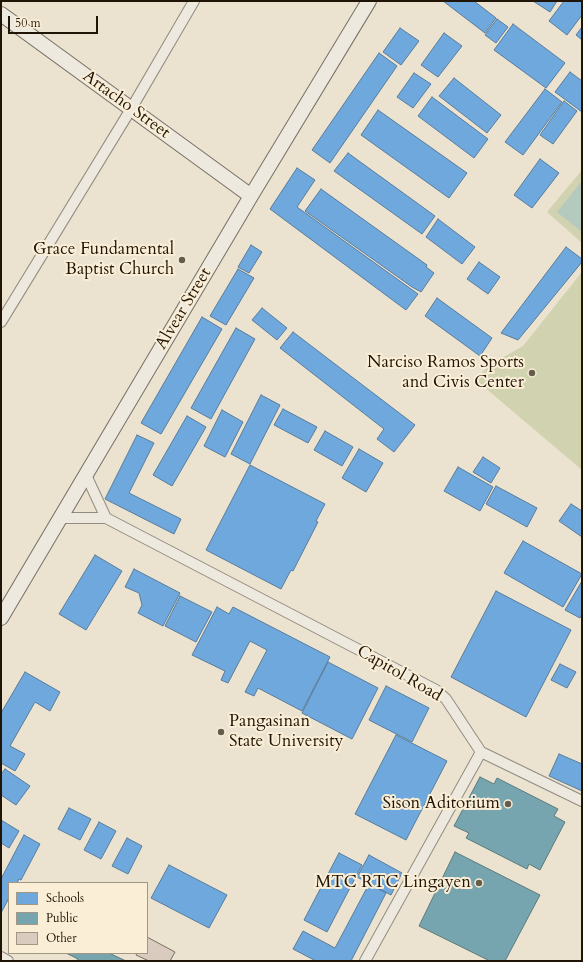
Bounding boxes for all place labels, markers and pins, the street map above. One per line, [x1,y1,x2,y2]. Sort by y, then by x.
place label: Grace Fundamental Baptist Church [33,240,174,280]
marker: Grace Fundamental Baptist Church [177,255,187,265]
place label: Narciso Ramos Sports and Civis Center [367,353,524,393]
marker: Narciso Ramos Sports and Civis Center [527,368,537,378]
place label: Pangasinan State University [229,712,344,752]
marker: Pangasinan State University [216,727,226,737]
place label: Sison Aditorium [382,794,500,814]
marker: Sison Aditorium [503,799,513,809]
place label: MTC RTC Lingayen [315,873,471,893]
marker: MTC RTC Lingayen [474,878,484,888]

